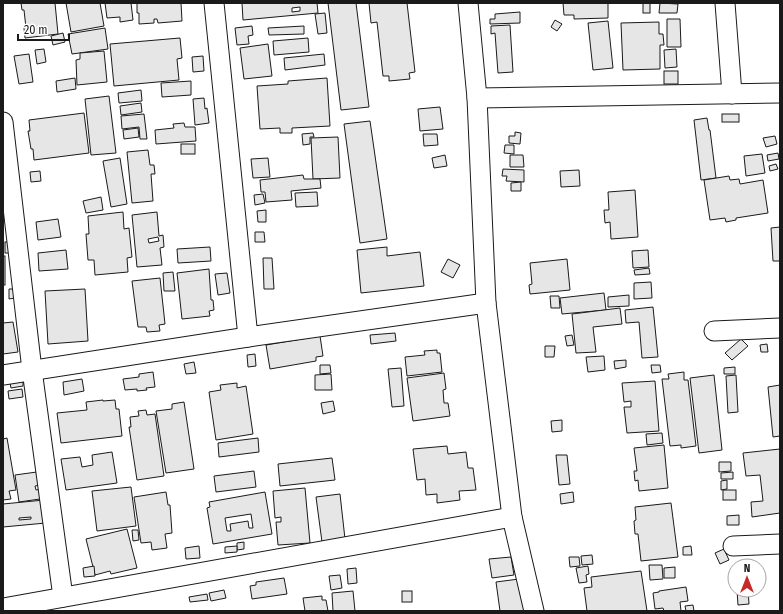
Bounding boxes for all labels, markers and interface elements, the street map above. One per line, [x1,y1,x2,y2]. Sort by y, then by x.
scale bar [18,16,69,42]
text: 20 m [24,23,48,37]
north arrow [727,558,767,598]
text: N [744,562,750,575]

